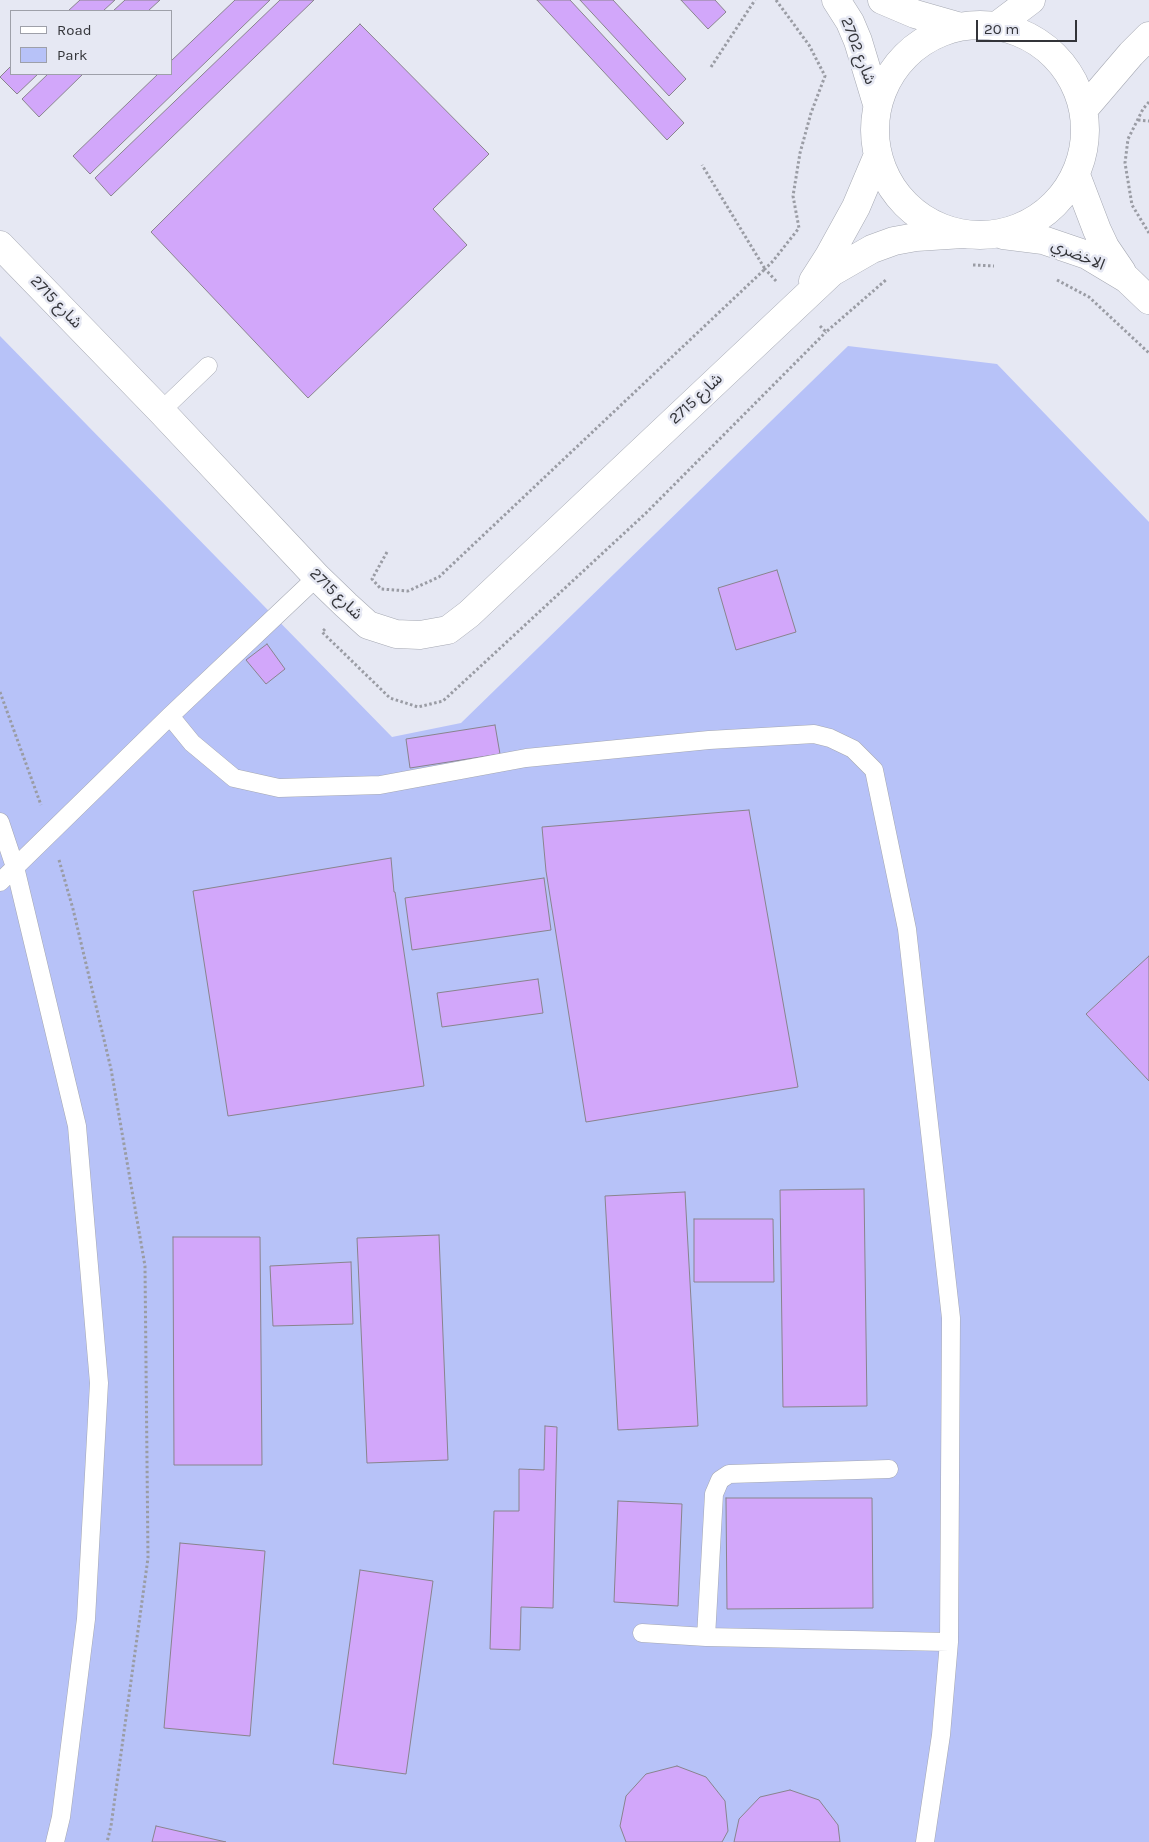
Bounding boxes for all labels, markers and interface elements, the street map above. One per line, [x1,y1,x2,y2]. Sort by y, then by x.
legend [10,10,172,75]
scale bar [979,10,1080,42]
street label: شارع 2702 [836,15,880,87]
text: 20 m [984,20,1019,38]
text: Road [57,21,92,39]
text: Park [57,46,87,64]
street label: الاخضري [1048,235,1108,275]
street label: شارع 2715 [26,272,86,332]
street label: شارع 2715 [665,369,727,429]
street label: شارع 2715 [306,564,366,624]

